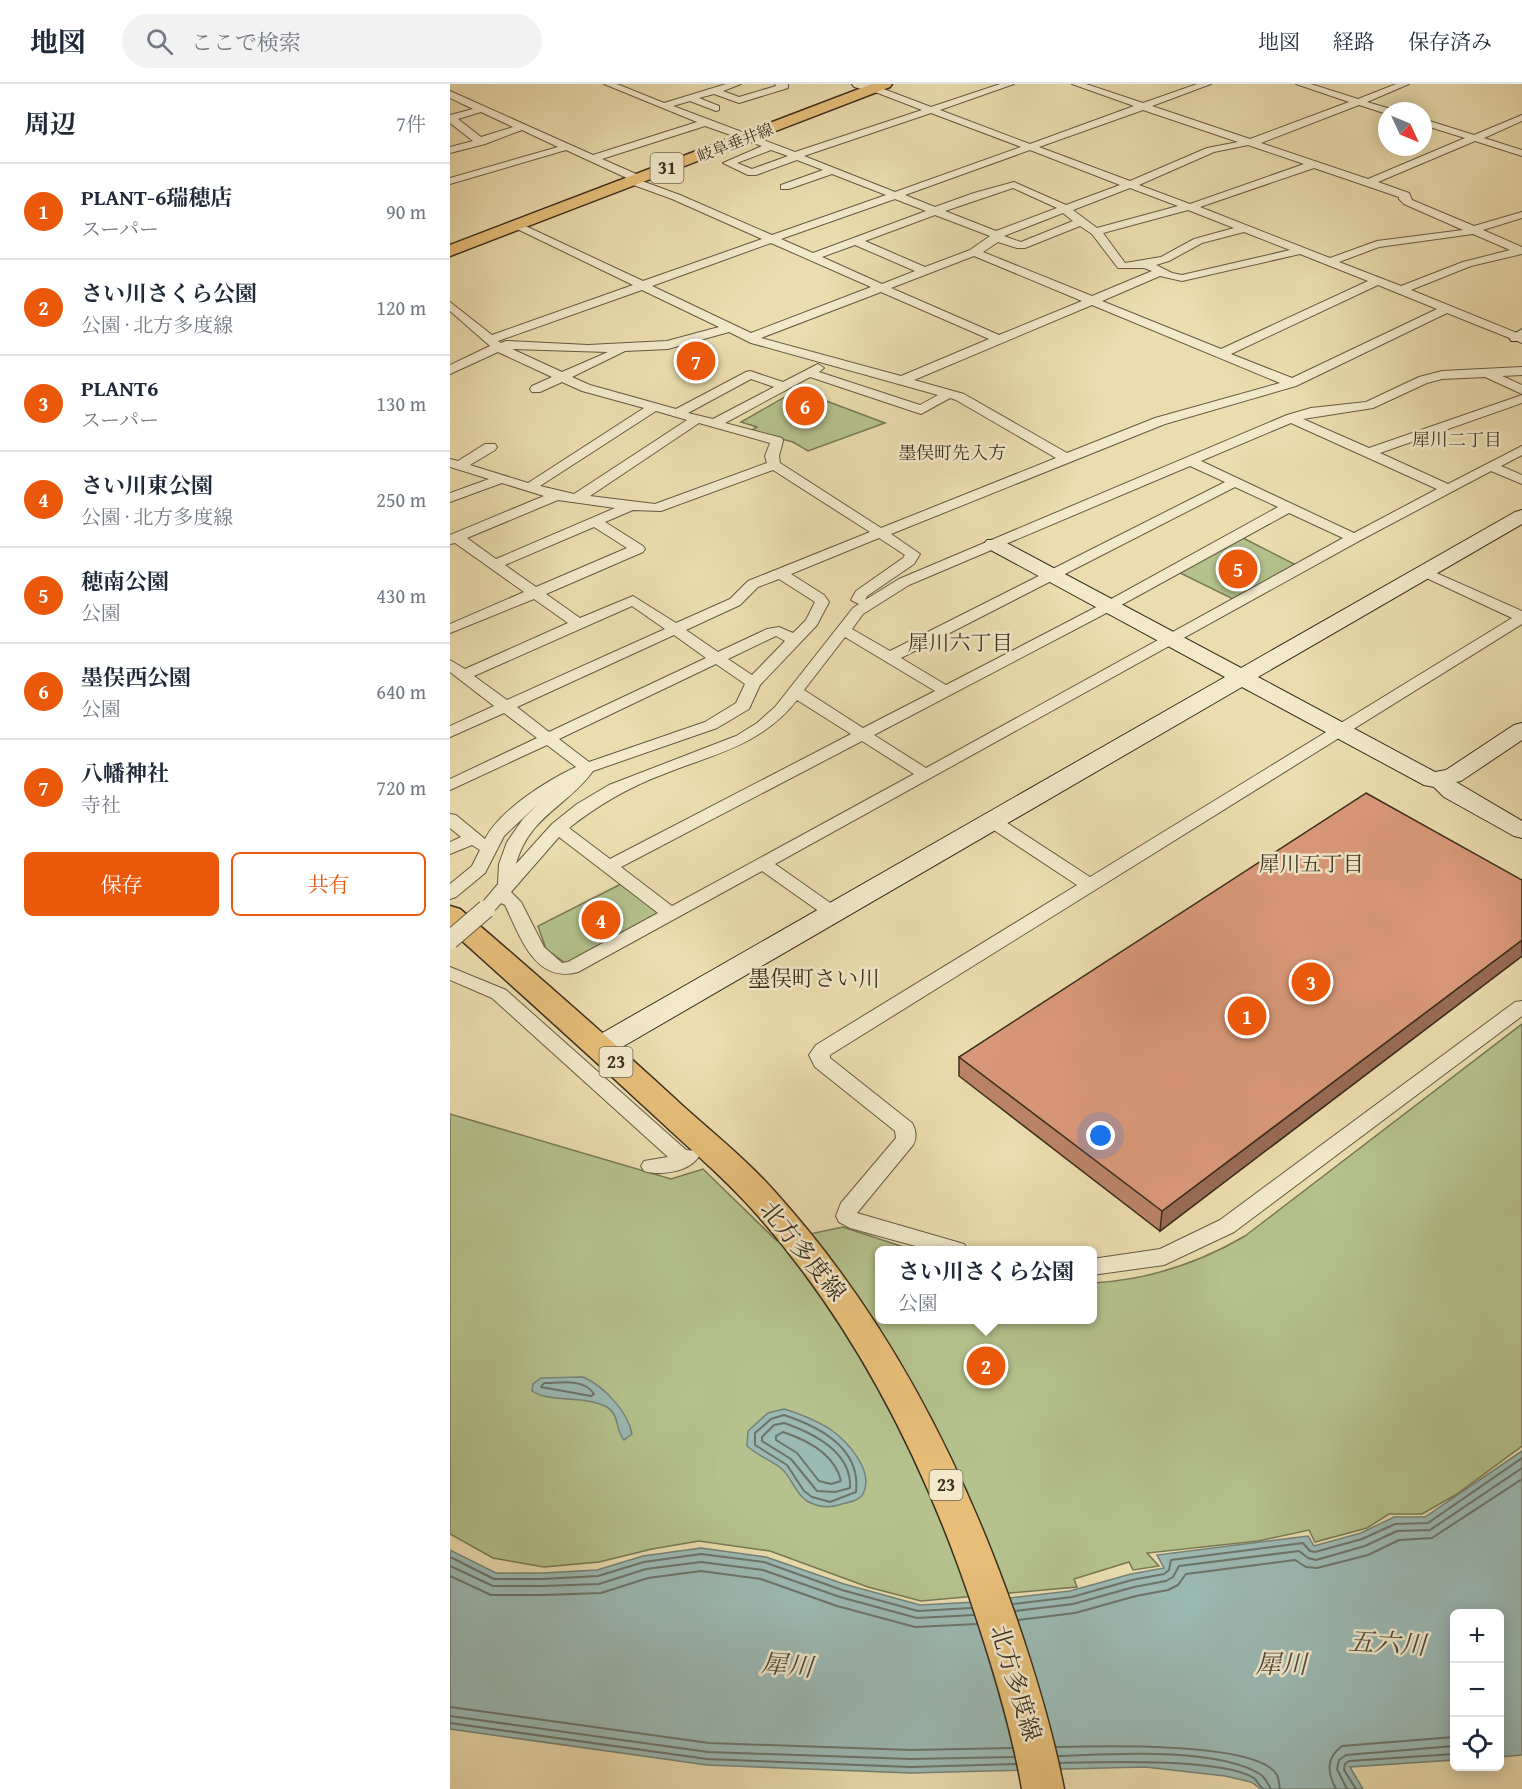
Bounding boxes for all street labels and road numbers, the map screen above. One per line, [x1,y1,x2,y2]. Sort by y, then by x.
street label: 岐阜垂井線 [693,116,777,168]
road number: 31 [650,153,684,183]
road number: 23 [600,1047,632,1077]
street label: 北方多度線 [752,1193,855,1308]
road number: 23 [930,1470,962,1500]
street label: 北方多度線 [982,1620,1051,1745]

